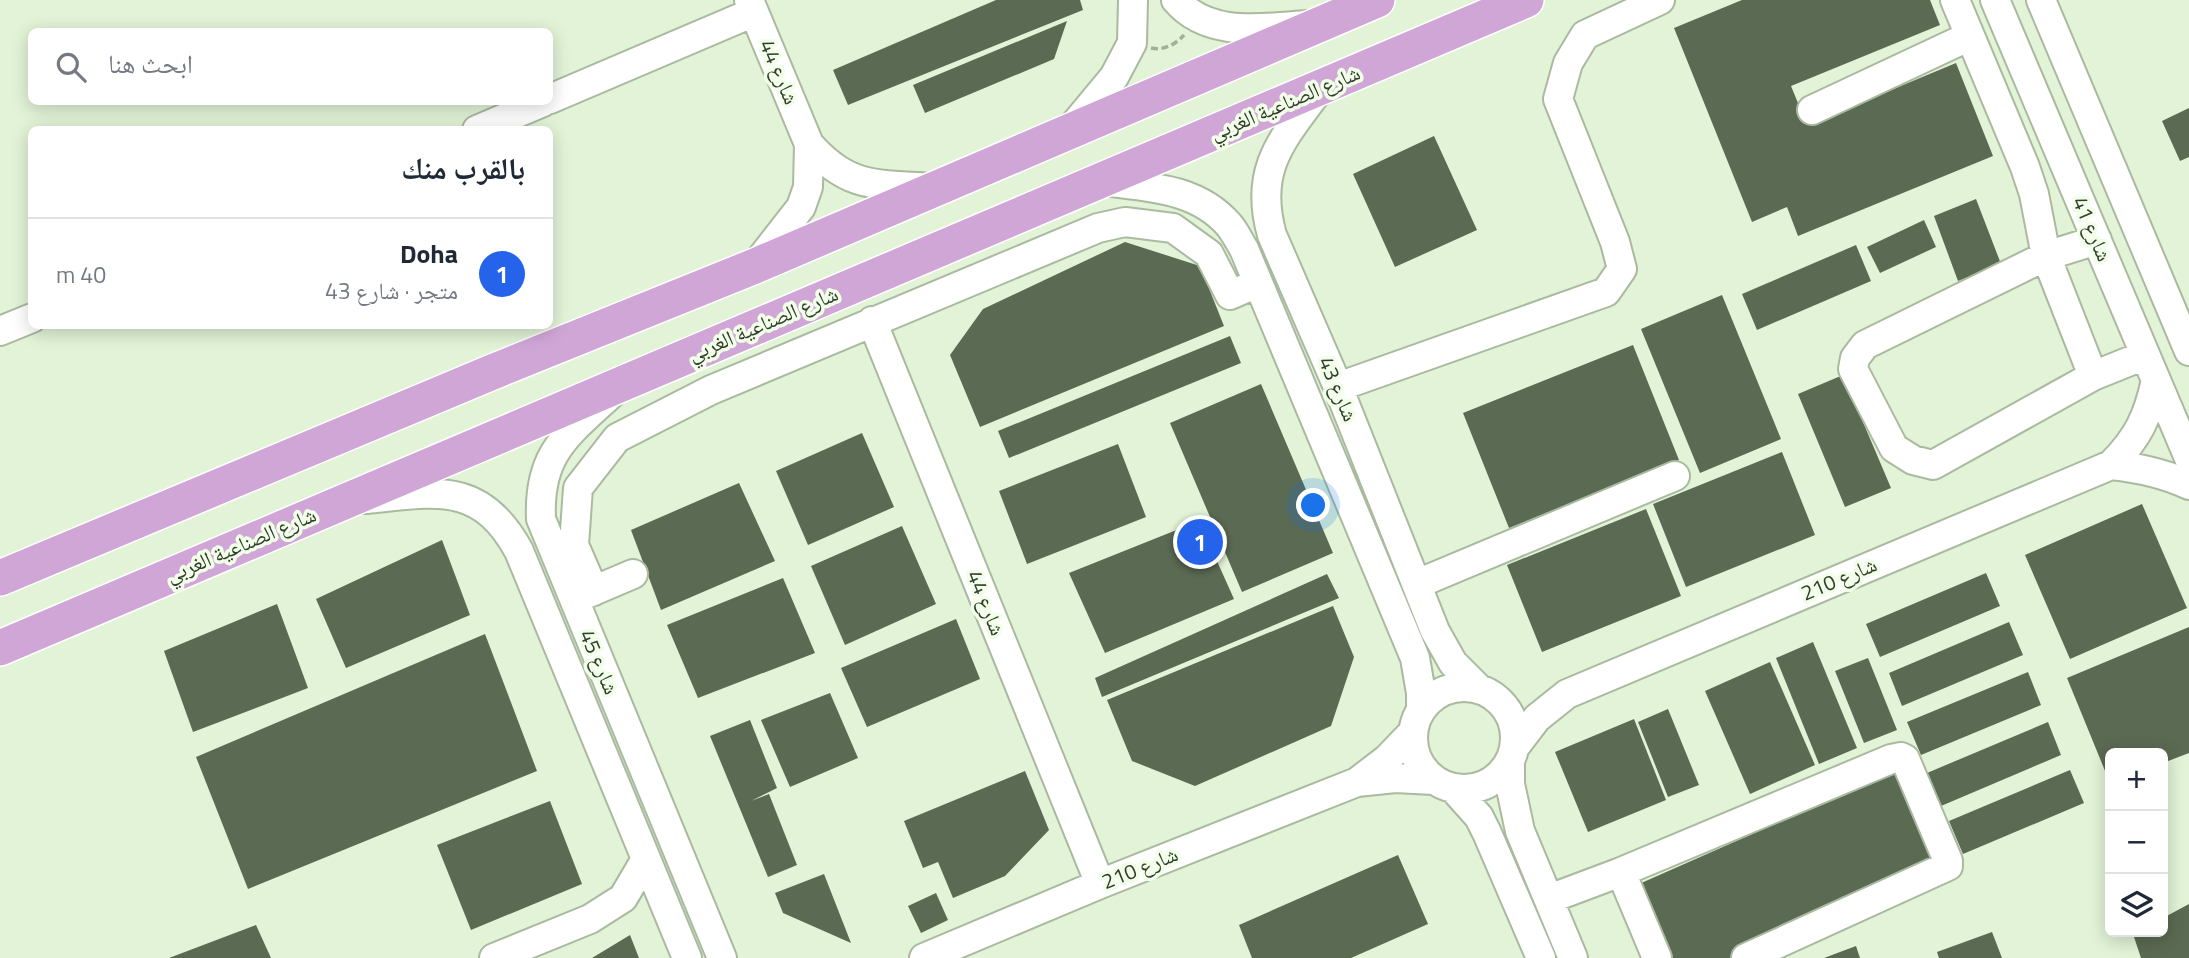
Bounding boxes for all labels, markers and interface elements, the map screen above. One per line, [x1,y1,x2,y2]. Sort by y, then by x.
search box [28,28,553,105]
street label: شارع 44 [752,34,808,109]
text: ابحث هنا [108,44,193,83]
icon: search [52,48,90,86]
street label: شارع الصناعية الغربي [1204,56,1365,149]
text: بالقرب منك [401,145,525,191]
street label: شارع 41 [2065,191,2121,266]
text: Doha [400,234,458,273]
text: 40 m [56,257,106,292]
text: 1 [496,257,508,292]
text: متجر · شارع 43 [325,273,458,308]
street label: شارع الصناعية الغربي [682,277,843,370]
street label: شارع 43 [1311,351,1367,426]
your location [1296,488,1330,522]
street label: شارع الصناعية الغربي [160,498,321,591]
pin: 1 [1177,516,1223,568]
street label: شارع 210 [1796,548,1882,608]
street label: شارع 44 [959,565,1015,640]
street label: شارع 45 [572,624,628,699]
map controls [2105,748,2168,937]
button: + [2105,748,2168,811]
button: − [2105,811,2168,874]
street label: شارع 210 [1097,837,1183,897]
button: layers [2105,874,2168,937]

